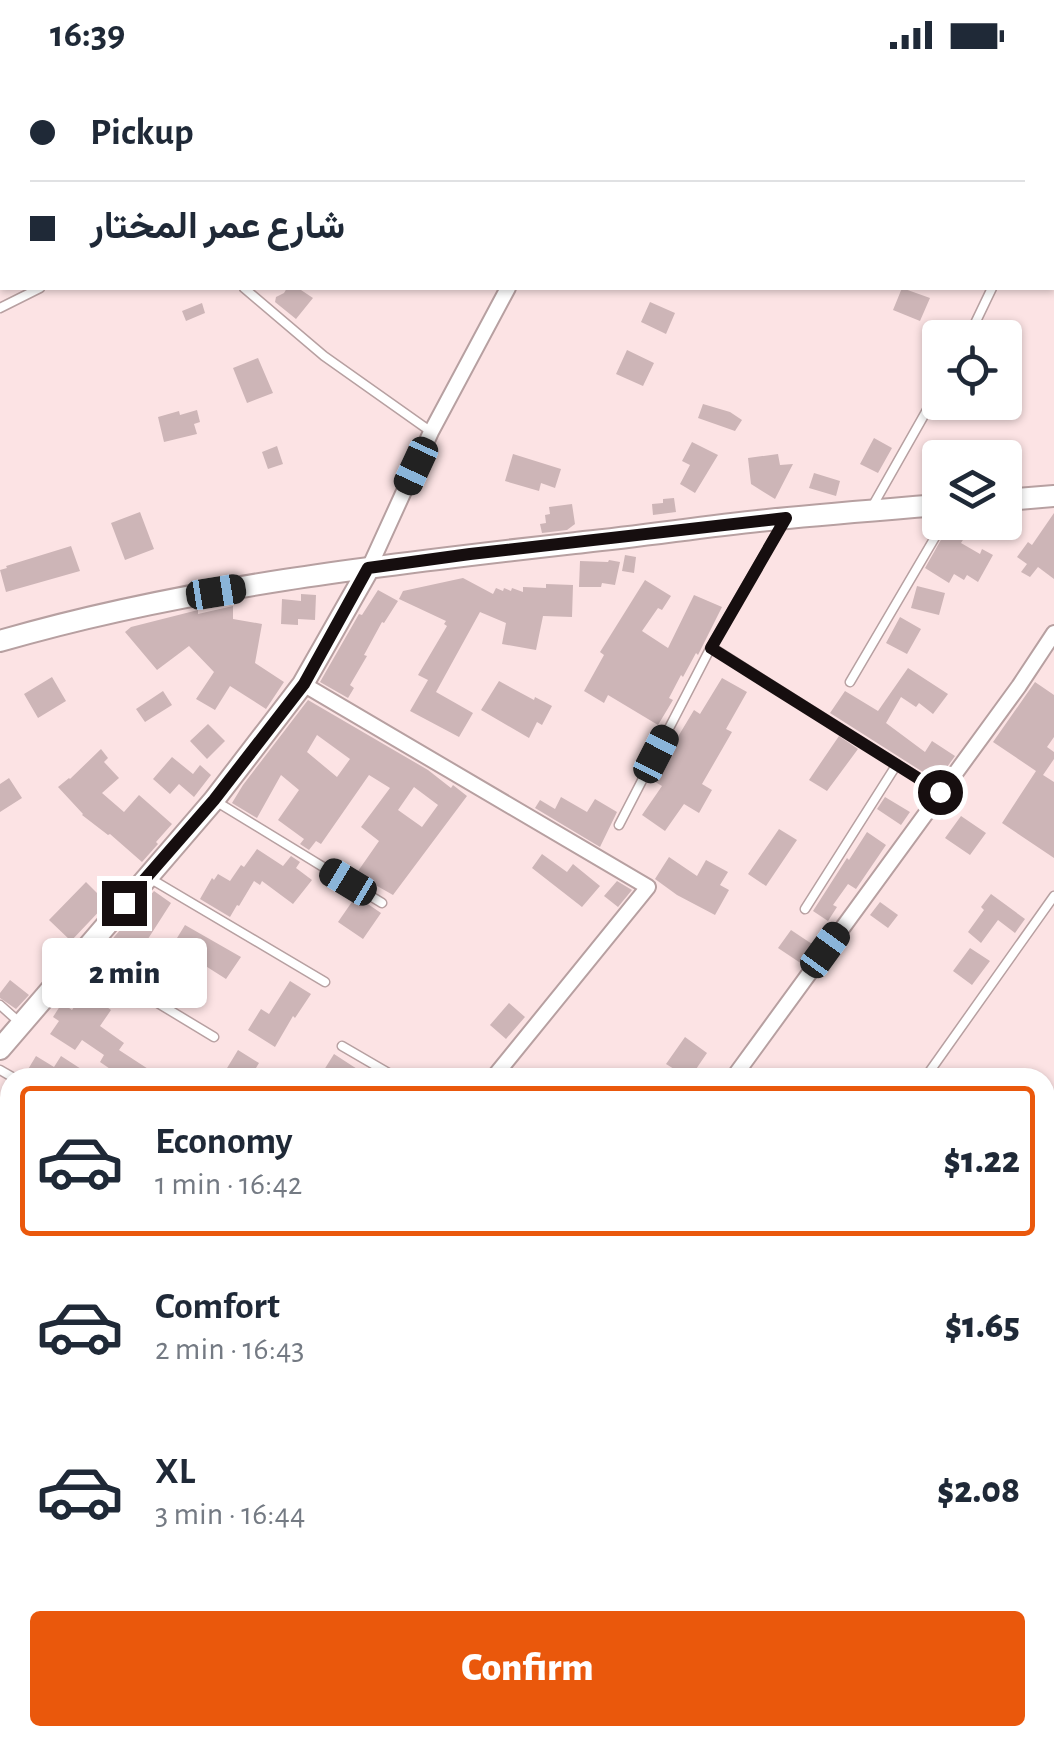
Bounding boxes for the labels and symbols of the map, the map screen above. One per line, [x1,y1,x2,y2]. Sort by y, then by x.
car [390,432,442,500]
car [184,572,248,612]
car [629,720,683,788]
route start [918,770,963,815]
car [315,854,381,910]
route end [102,881,147,926]
car [795,917,855,983]
callout: 2 min [42,938,206,1008]

